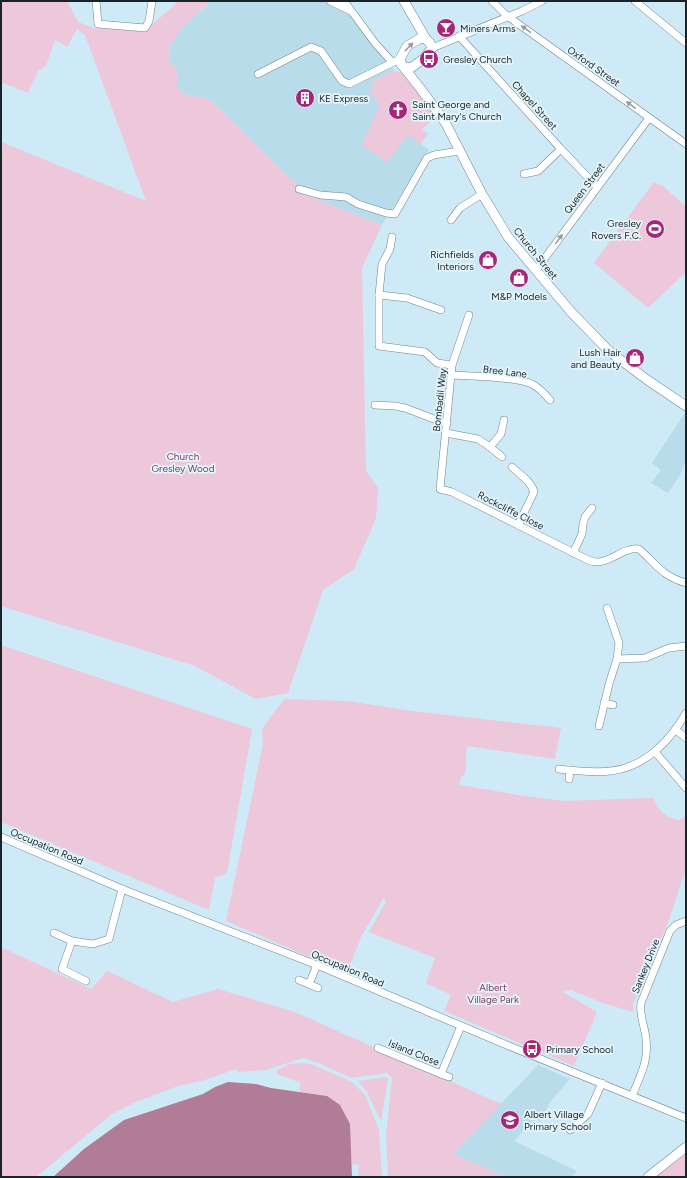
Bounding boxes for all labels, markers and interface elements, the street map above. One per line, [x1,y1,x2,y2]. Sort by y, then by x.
bar icon: Miners Arms [435,17,457,39]
place label: Miners Arms [460,22,516,35]
one-way arrow [521,26,531,34]
one-way arrow [404,42,413,52]
street label: Oxford Street [565,43,623,90]
bus stop icon: Gresley Church [418,48,440,70]
place label: Gresley Church [443,53,513,66]
street label: Chapel Street [509,78,560,133]
building icon: KE Express [294,87,316,109]
place label: KE Express [319,92,369,105]
place label: Saint George and Saint Mary's Church [412,98,502,123]
church icon: Saint George and Saint Mary's Church [387,99,409,121]
one-way arrow [626,101,637,109]
street label: Queen Street [561,160,608,216]
place label: Gresley Rovers F.C. [591,217,642,242]
sports icon: Gresley Rovers F.C. [644,218,666,240]
street label: Church Street [511,225,561,282]
one-way arrow [555,234,563,244]
place label: Richfields Interiors [430,248,474,273]
shop icon: Richfields Interiors [477,249,499,271]
shop icon: M&P Models [508,267,530,289]
place label: M&P Models [491,290,547,303]
place label: Lush Hair and Beauty [571,346,622,371]
shop icon: Lush Hair and Beauty [624,347,646,369]
street label: Bree Lane [482,362,528,381]
street label: Bombadil Way [430,367,449,432]
park label: Church Gresley Wood [151,450,215,475]
street label: Rockcliffe Close [475,488,547,533]
street label: Occupation Road [8,825,85,868]
street label: Sankey Drive [629,936,663,995]
street label: Occupation Road [309,947,386,990]
park label: Albert Village Park [467,981,519,1006]
street label: Island Close [386,1036,442,1069]
bus stop icon: Primary School [521,1038,543,1060]
place label: Primary School [546,1043,613,1056]
place label: Albert Village Primary School [524,1108,591,1133]
school or university icon: Albert Village Primary School [499,1109,521,1131]

